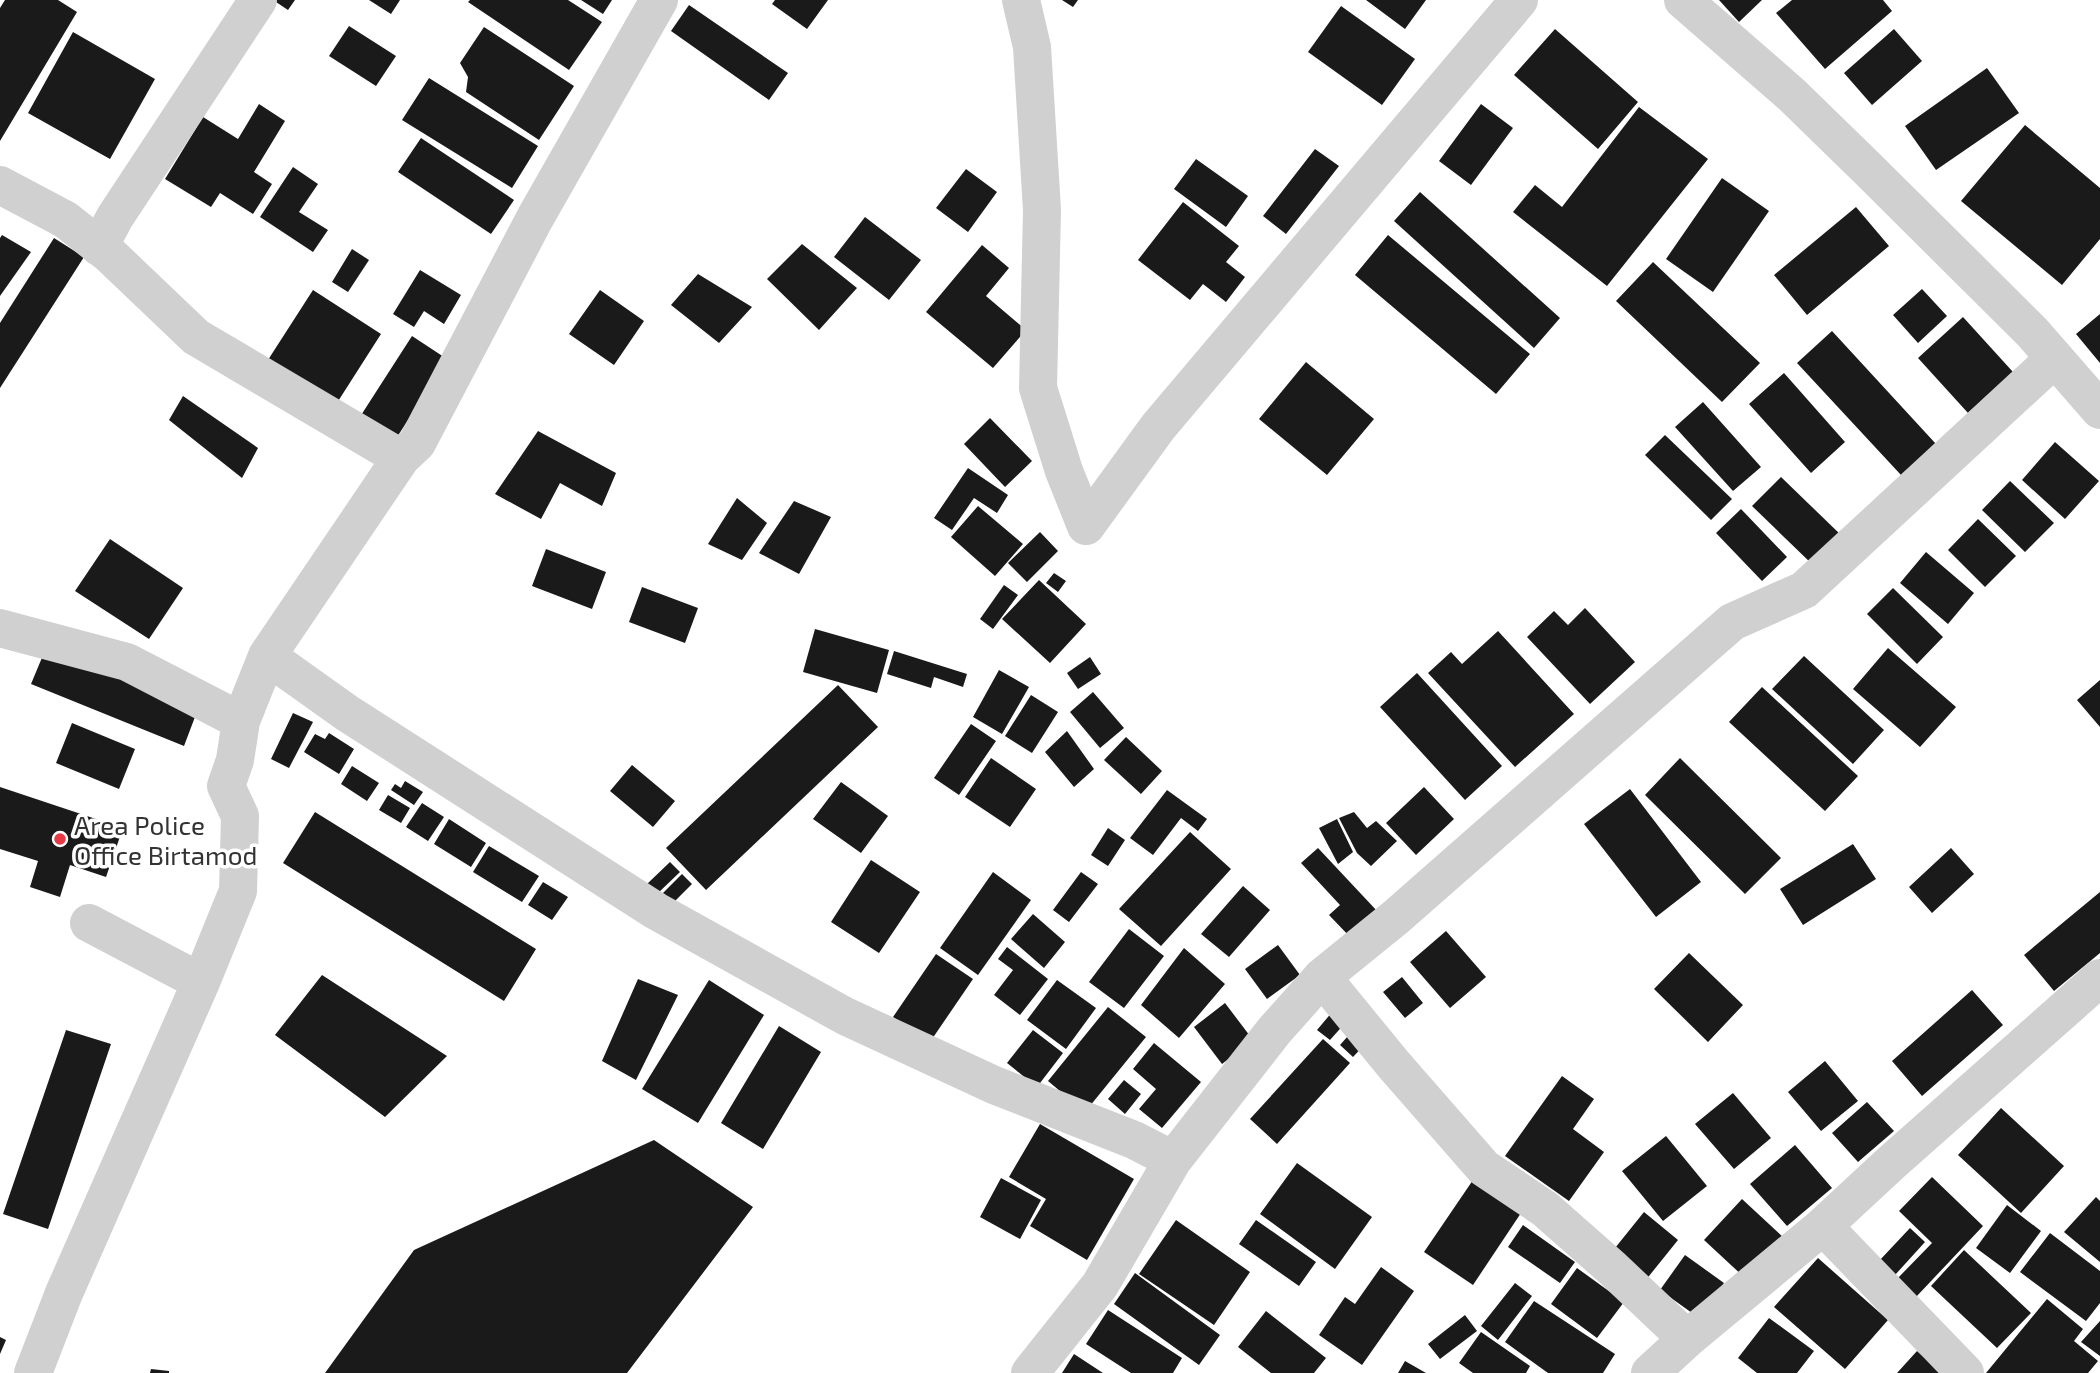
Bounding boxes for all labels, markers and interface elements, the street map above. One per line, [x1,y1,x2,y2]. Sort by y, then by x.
place label: Area Police Office Birtamod [74,809,257,870]
marker: Area Police Office Birtamod [52,831,68,847]

